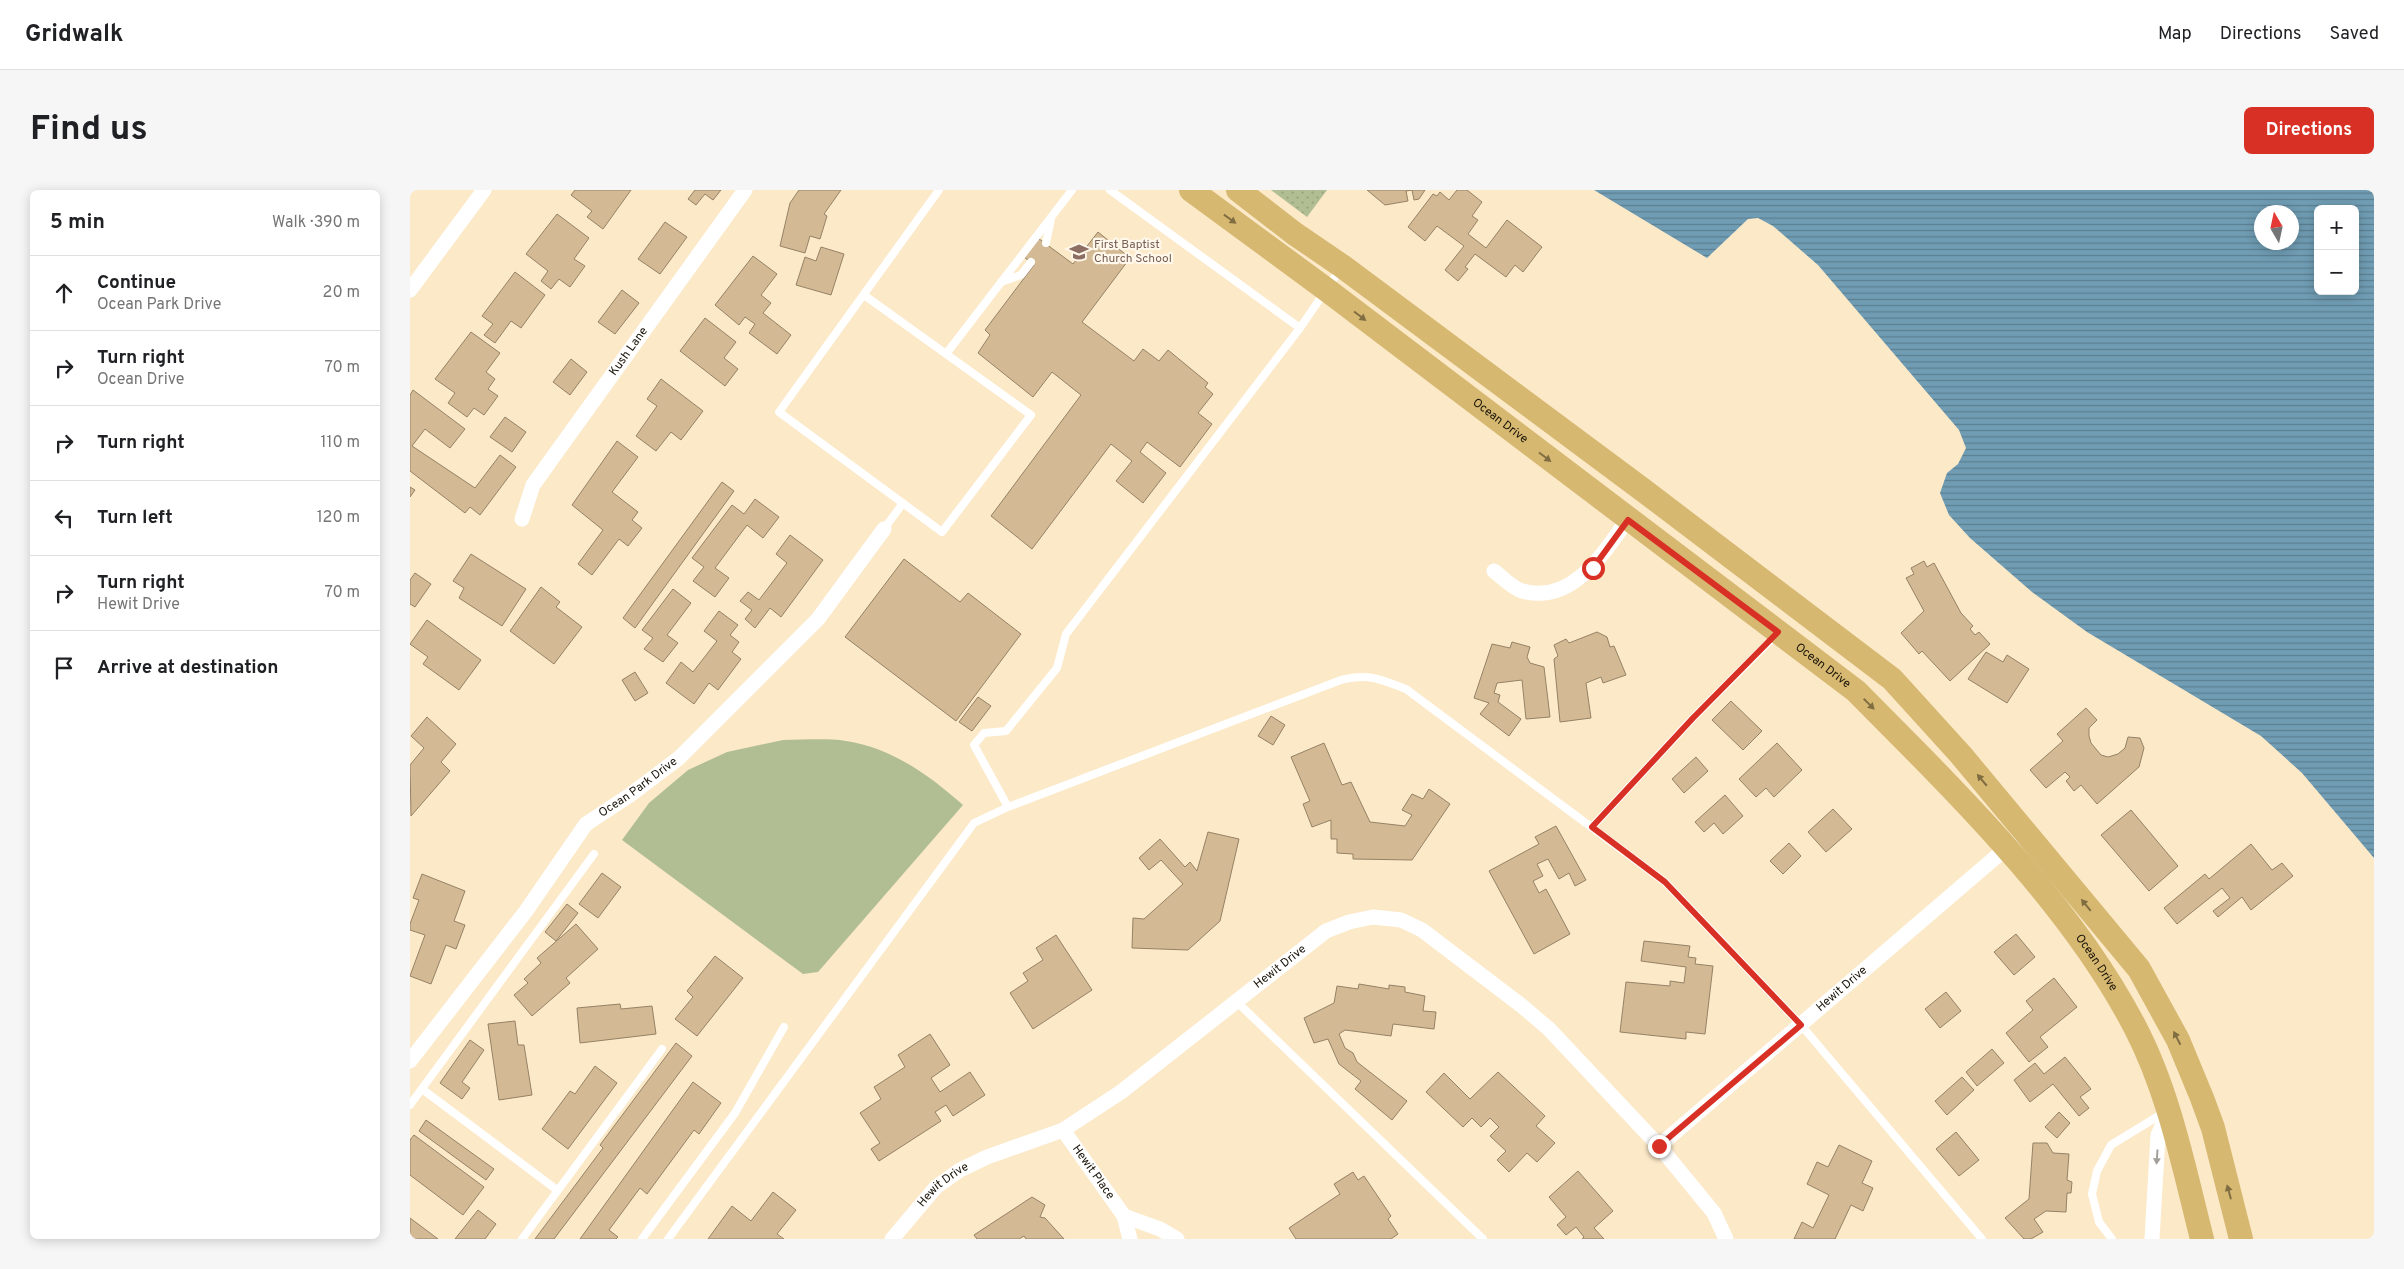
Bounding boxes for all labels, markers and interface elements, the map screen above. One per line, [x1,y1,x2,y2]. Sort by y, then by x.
text: Gridwalk [25,20,123,50]
text: Map [2158,23,2192,46]
text: Directions [2220,23,2302,46]
text: Saved [2330,23,2379,46]
button: Directions [2244,107,2374,154]
text: Find us [30,108,148,152]
north arrow [2254,205,2299,250]
map controls [2314,205,2359,295]
button: + [2314,205,2359,250]
text: 5 min [50,209,105,236]
text: Walk · 390 m [272,213,360,233]
one-way arrow [1223,214,1237,224]
place label: First Baptist Church School [1094,237,1172,267]
school or university icon: First Baptist Church School [1068,241,1090,263]
button: − [2314,250,2359,295]
text: Continue [97,271,176,295]
icon: ahead [50,279,78,307]
text: 20 m [323,283,360,303]
text: Ocean Park Drive [97,295,221,315]
one-way arrow [1353,311,1367,321]
street label: Kush Lane [606,324,652,379]
text: Turn right [97,346,185,370]
icon: right [50,354,78,382]
text: 70 m [325,358,360,378]
text: Ocean Drive [97,370,184,390]
street label: Ocean Drive [1469,395,1531,447]
icon: right [50,429,78,457]
text: Turn right [97,431,185,455]
text: 110 m [320,433,360,453]
one-way arrow [1538,451,1551,462]
icon: left [50,504,78,532]
text: Turn left [97,506,173,530]
text: 120 m [317,508,360,528]
route start [1582,557,1605,580]
text: Turn right [97,571,185,595]
icon: right [50,579,78,607]
text: 70 m [325,583,360,603]
text: Hewit Drive [97,595,180,615]
street label: Ocean Drive [1792,640,1854,692]
icon: arrive [50,654,78,682]
text: Arrive at destination [97,656,278,680]
one-way arrow [1863,698,1875,710]
street label: Ocean Park Drive [596,754,681,821]
one-way arrow [1976,774,1988,786]
one-way arrow [2080,898,2091,911]
street label: Ocean Drive [2071,931,2121,994]
street label: Hewit Drive [1251,941,1310,992]
street label: Hewit Drive [1813,963,1871,1015]
one-way arrow [2172,1031,2181,1046]
route end [1648,1135,1671,1158]
street label: Hewit Place [1068,1142,1118,1203]
one-way arrow [2153,1149,2161,1165]
street label: Hewit Drive [914,1159,971,1211]
one-way arrow [2225,1184,2233,1199]

